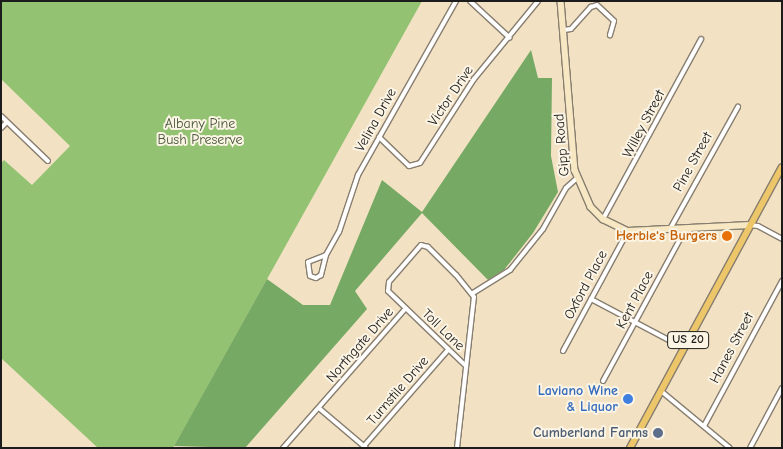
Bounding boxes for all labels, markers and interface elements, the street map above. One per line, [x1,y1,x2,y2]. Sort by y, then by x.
street label: Victor Drive [425,63,477,129]
street label: Velina Drive [352,85,400,155]
street label: Willey Street [619,87,669,161]
street label: Gipp Road [551,113,573,177]
park label: Albany Pine Bush Preserve [158,116,242,148]
street label: Pine Street [670,129,716,195]
place label: Herbie's Burgers [616,228,717,244]
marker: Herbie's Burgers [721,230,733,242]
street label: Oxford Place [561,248,611,322]
street label: Kent Place [613,268,657,332]
street label: Northgate Drive [323,304,397,386]
street label: Toll Lane [418,306,468,354]
street label: Hanes Street [706,310,758,386]
road number: US 20 [667,330,709,350]
street label: Turnstile Drive [364,353,432,429]
place label: Laviano Wine & Liquor [538,383,618,416]
marker: Laviano Wine & Liquor [622,393,634,405]
place label: Cumberland Farms [533,425,648,441]
marker: Cumberland Farms [652,427,664,439]

